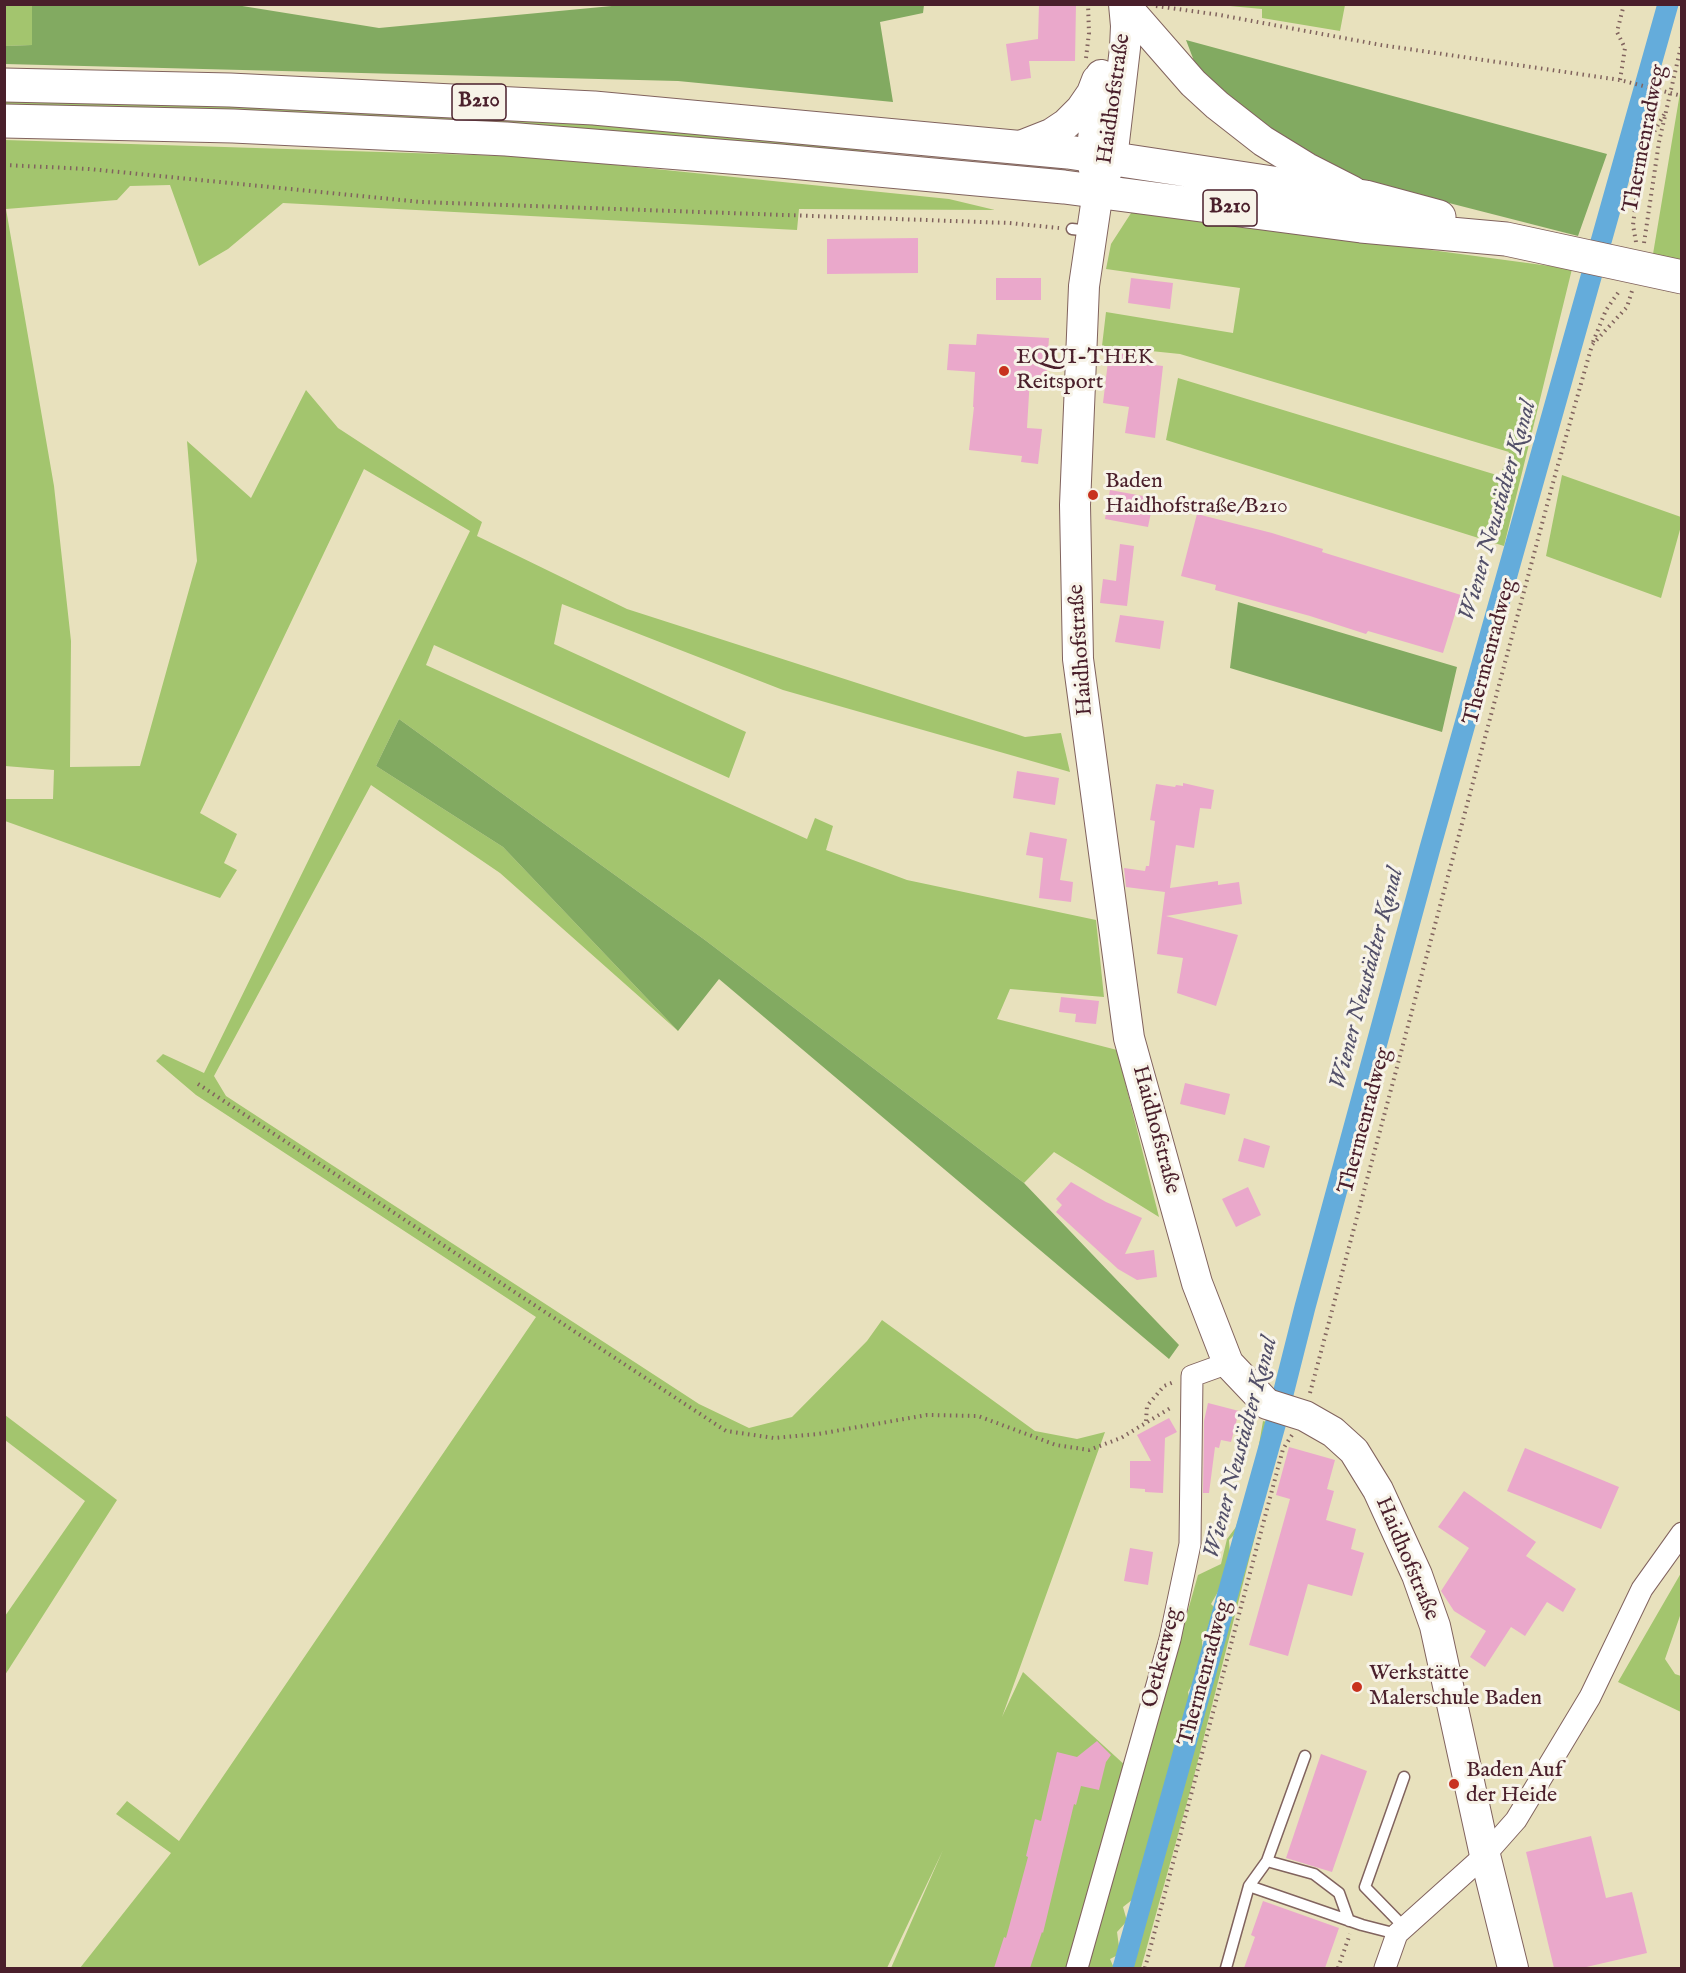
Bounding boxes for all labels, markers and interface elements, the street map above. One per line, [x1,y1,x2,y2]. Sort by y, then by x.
street label: Haidhofstraße [1093,32,1137,166]
street label: Thermenradweg [1619,63,1673,215]
road number: B210 [452,84,506,120]
road number: B210 [1203,190,1257,226]
place label: EQUI-THEK Reitsport [1016,345,1153,396]
marker: EQUI-THEK Reitsport [997,364,1011,378]
water label: Wiener Neustädter Kanal [1454,397,1544,625]
place label: Baden Haidhofstraße/B210 [1105,469,1288,520]
marker: Baden Haidhofstraße/B210 [1086,488,1100,502]
street label: Thermenradweg [1459,576,1523,728]
street label: Haidhofstraße [1064,583,1100,717]
water label: Wiener Neustädter Kanal [1325,865,1411,1093]
street label: Thermenradweg [1334,1045,1398,1197]
street label: Haidhofstraße [1125,1063,1185,1197]
water label: Wiener Neustädter Kanal [1199,1334,1285,1562]
street label: Haidhofstraße [1368,1493,1444,1625]
street label: Thermenradweg [1174,1597,1238,1749]
street label: Oetkerweg [1138,1605,1188,1711]
place label: Werkstätte Malerschule Baden [1369,1661,1542,1712]
marker: Werkstätte Malerschule Baden [1350,1680,1364,1694]
place label: Baden Auf der Heide [1466,1758,1563,1810]
marker: Baden Auf der Heide [1447,1777,1461,1791]

